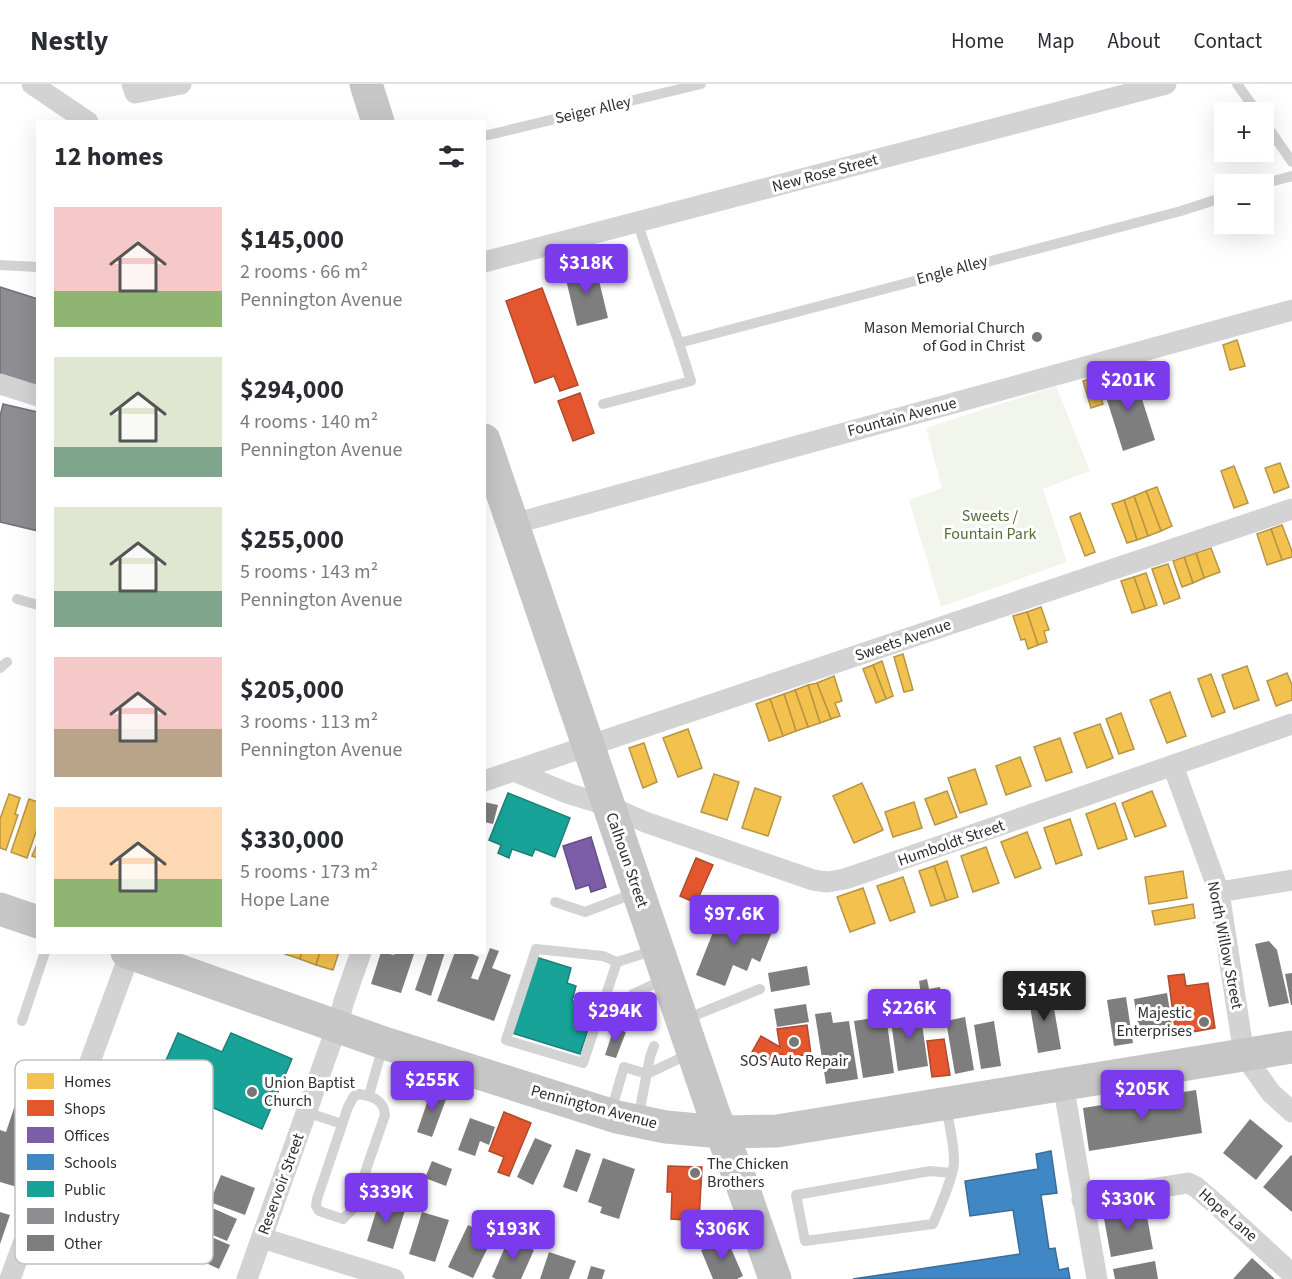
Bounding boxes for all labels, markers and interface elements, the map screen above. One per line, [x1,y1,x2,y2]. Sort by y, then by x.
text: Nestly [30,21,108,61]
text: Home [951,26,1004,56]
text: Map [1037,26,1075,56]
text: About [1108,26,1160,56]
text: Contact [1193,26,1262,56]
street label: Seiger Alley [553,90,634,129]
map controls [1214,102,1274,234]
button: + [1214,102,1274,162]
text: 12 homes [54,138,163,175]
icon: filters [435,140,468,173]
street label: New Rose Street [770,148,881,198]
button: − [1214,174,1274,234]
text: $145,000 [240,221,344,258]
icon: home [102,231,174,303]
pin: $318K [544,244,628,295]
text: $318K [559,249,613,277]
street label: Engle Alley [914,250,991,290]
text: 2 rooms · 66 m² [240,258,368,286]
text: Pennington Avenue [240,286,403,314]
place label: Mason Memorial Church of God in Christ [864,317,1026,357]
marker: Mason Memorial Church of God in Christ [1030,330,1044,344]
pin: $201K [1086,361,1170,412]
text: $201K [1101,366,1155,394]
text: $294,000 [240,371,344,408]
icon: home [102,381,174,453]
street label: Fountain Avenue [845,392,959,442]
text: 4 rooms · 140 m² [240,408,378,436]
text: Pennington Avenue [240,436,403,464]
park label: Sweets / Fountain Park [944,505,1036,545]
text: $255,000 [240,521,344,558]
icon: home [102,531,174,603]
text: 5 rooms · 143 m² [240,558,378,586]
text: Pennington Avenue [240,586,403,614]
street label: Sweets Avenue [852,613,954,667]
text: $205,000 [240,671,344,708]
icon: home [102,681,174,753]
text: 3 rooms · 113 m² [240,708,378,736]
text: Pennington Avenue [240,736,403,764]
street label: Calhoun Street [600,809,654,911]
street label: Humboldt Street [895,814,1008,872]
text: $330,000 [240,821,344,858]
icon: home [102,831,174,903]
text: 5 rooms · 173 m² [240,858,378,886]
street label: North Willow Street [1202,879,1248,1011]
text: Hope Lane [240,886,330,914]
pin: $97.6K [685,895,783,946]
text: $97.6K [704,900,764,928]
pin: $145K [1002,971,1086,1022]
text: $145K [1017,976,1071,1004]
pin: $226K [867,989,951,1040]
pin: $294K [573,992,657,1043]
text: $226K [882,994,936,1022]
text: $294K [588,997,642,1025]
place label: Majestic Enterprises [1116,1002,1192,1042]
marker: Majestic Enterprises [1197,1015,1211,1029]
marker: SOS Auto Repair [787,1035,801,1049]
place label: SOS Auto Repair [740,1050,849,1072]
legend [15,1060,213,1264]
pin: $255K [390,1061,474,1112]
text: $255K [405,1066,459,1094]
pin: $205K [1100,1070,1184,1121]
text: Homes [64,1071,111,1093]
place label: Union Baptist Church [264,1072,355,1112]
text: $205K [1115,1075,1169,1103]
street label: Pennington Avenue [528,1080,660,1134]
marker: Union Baptist Church [245,1085,259,1099]
text: Shops [64,1098,106,1120]
text: Offices [64,1125,110,1147]
street label: Reservoir Street [252,1130,310,1238]
text: Schools [64,1152,117,1174]
place label: The Chicken Brothers [707,1153,789,1193]
marker: The Chicken Brothers [688,1166,702,1180]
pin: $339K [344,1173,428,1224]
text: $339K [359,1178,413,1206]
text: Public [64,1179,106,1201]
pin: $330K [1086,1180,1170,1231]
street label: Hope Lane [1194,1183,1262,1247]
text: $330K [1101,1185,1155,1213]
text: Industry [64,1206,120,1228]
pin: $193K [471,1210,555,1261]
pin: $306K [680,1210,764,1261]
text: $193K [486,1215,540,1243]
text: $306K [695,1215,749,1243]
text: Other [64,1233,103,1255]

